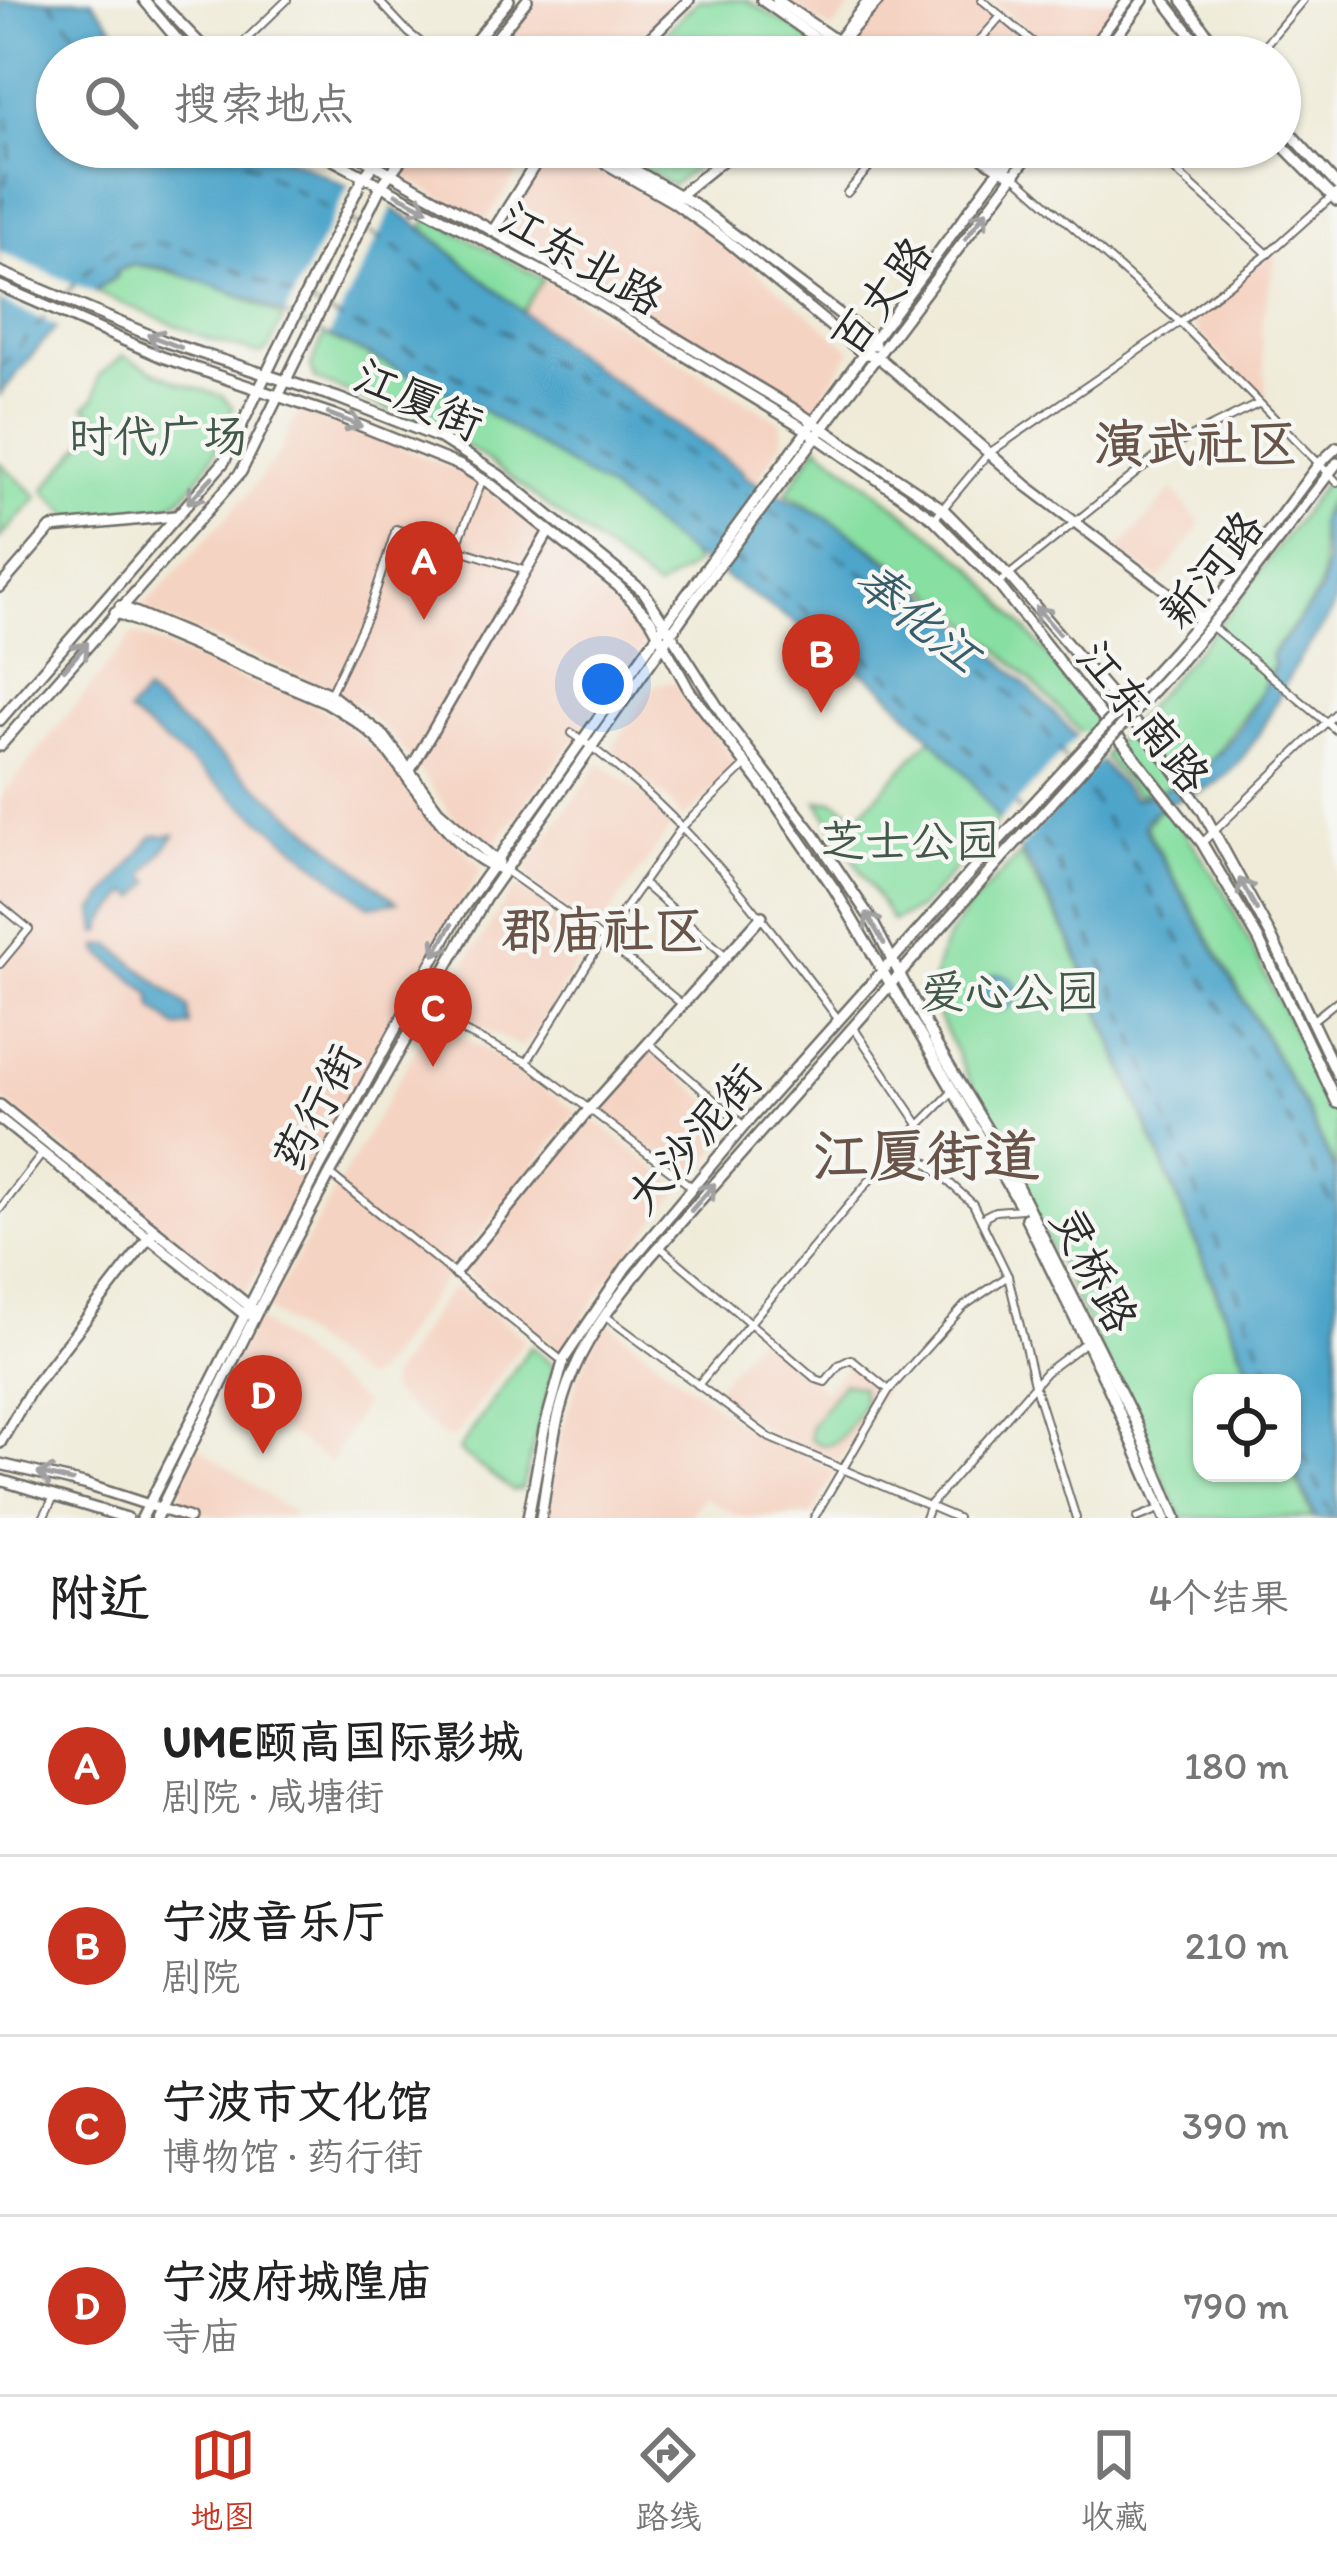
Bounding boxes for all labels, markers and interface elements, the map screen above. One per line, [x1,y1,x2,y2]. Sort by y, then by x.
search box [36,36,1301,168]
icon: search [78,69,144,135]
text: 搜索地点 [174,76,354,130]
street label: 江东北路 [491,190,673,326]
one-way arrow [394,191,429,214]
one-way arrow [963,209,988,242]
street label: 百丈路 [819,226,943,366]
one-way arrow [147,328,184,350]
street label: 江厦街 [346,347,492,451]
park label: 时代广场 [68,409,248,463]
one-way arrow [326,410,363,432]
district label: 演武社区 [1094,413,1298,474]
one-way arrow [186,474,214,504]
street label: 新河路 [1148,500,1274,638]
pin: A [385,521,463,620]
water label: 奉化江 [845,549,995,686]
one-way arrow [1034,605,1062,636]
pin: B [782,614,860,713]
street label: 江东南路 [1066,629,1222,803]
one-way arrow [62,642,89,672]
your location [573,654,633,714]
park label: 芝士公园 [820,813,1000,867]
one-way arrow [1236,877,1259,912]
district label: 郡庙社区 [501,900,705,961]
one-way arrow [863,911,887,946]
one-way arrow [431,922,455,957]
park label: 爱心公园 [920,964,1100,1018]
pin: C [394,968,472,1067]
street label: 药行街 [260,1035,372,1179]
street label: 大沙泥街 [614,1052,772,1224]
district label: 江厦街道 [812,1121,1040,1189]
one-way arrow [689,1182,716,1213]
street label: 灵桥路 [1040,1197,1150,1341]
pin: D [224,1355,302,1454]
map controls [1193,1374,1301,1482]
button: locate [1193,1374,1301,1482]
one-way arrow [37,1465,75,1487]
text: 附近 [48,1567,150,1628]
text: 4个结果 [1149,1574,1289,1621]
text: UME颐高国际影城 [162,1714,522,1768]
text: A [75,1742,99,1789]
text: 180 m [1184,1742,1289,1789]
text: 剧院 · 咸塘街 [162,1773,384,1820]
text: 宁波音乐厅 [162,1894,387,1948]
text: B [74,1922,100,1969]
text: 210 m [1185,1922,1289,1969]
text: 剧院 [162,1953,240,2000]
text: 宁波市文化馆 [162,2074,432,2128]
text: C [74,2102,100,2149]
text: 390 m [1182,2102,1289,2149]
text: 博物馆 · 药行街 [162,2133,423,2180]
text: 宁波府城隍庙 [162,2254,432,2308]
text: D [74,2282,100,2329]
text: 790 m [1184,2282,1289,2329]
text: 寺庙 [162,2313,240,2360]
tab: 地图 [190,2422,256,2537]
tab: 路线 [635,2422,701,2537]
tab: 收藏 [1081,2422,1147,2537]

